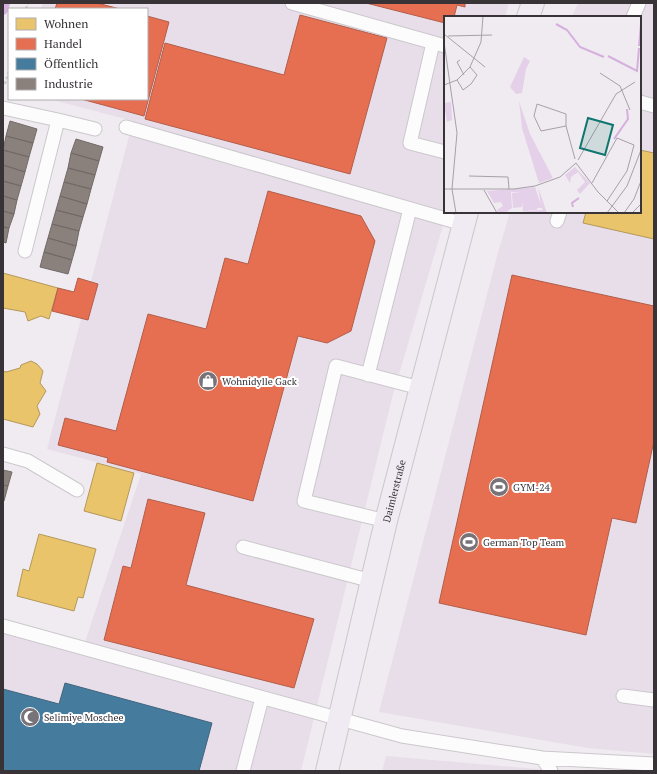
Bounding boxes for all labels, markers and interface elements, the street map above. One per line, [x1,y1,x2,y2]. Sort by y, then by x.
legend [8,8,148,100]
text: Wohnen [44,16,88,31]
inset map [444,16,641,213]
text: Handel [44,36,83,51]
text: Öffentlich [44,56,98,71]
text: Industrie [44,76,93,91]
shop icon: Wohnidylle Gack [197,370,219,392]
place label: Wohnidylle Gack [222,375,298,388]
street label: Daimlerstraße [379,458,408,524]
sports icon: GYM-24 [488,476,510,498]
place label: GYM-24 [513,481,551,494]
sports icon: German Top Team [458,531,480,553]
place label: German Top Team [483,536,565,549]
mosque icon: Selimiye Moschee [19,706,41,728]
place label: Selimiye Moschee [44,711,124,724]

